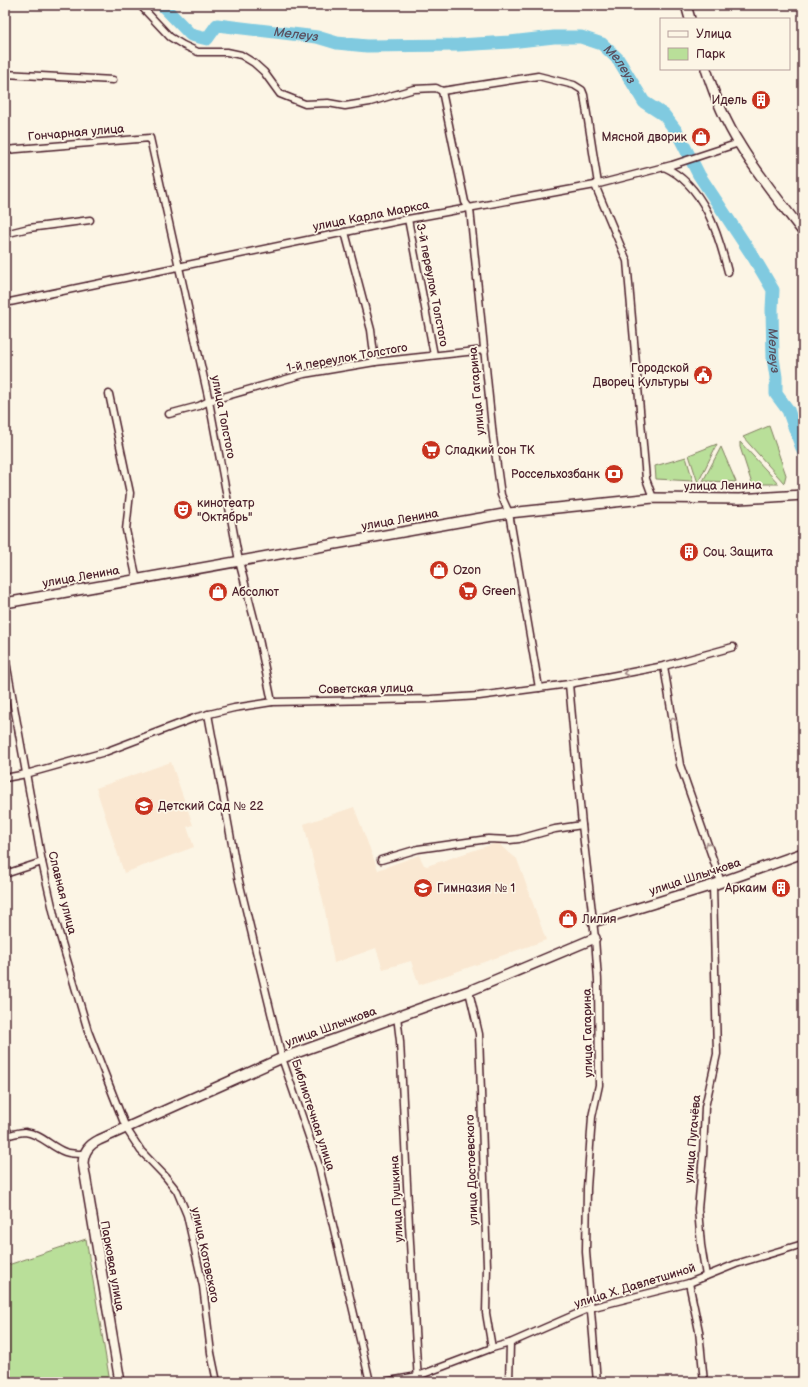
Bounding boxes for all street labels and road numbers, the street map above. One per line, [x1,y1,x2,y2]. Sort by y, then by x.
street label: Гончарная улица [27,121,125,145]
street label: улица Карла Маркса [312,197,430,235]
street label: 3-й переулок Толстого [413,222,451,348]
street label: 1-й переулок Толстого [285,340,409,376]
street label: улица Гагарина [466,346,488,436]
street label: улица Толстого [208,374,238,460]
street label: улица Ленина [684,478,762,494]
street label: улица Ленина [360,506,440,534]
street label: улица Ленина [41,563,121,591]
street label: Советская улица [318,681,414,697]
street label: Славная улица [44,850,80,936]
street label: улица Шлычкова [647,855,743,899]
street label: улица Гагарина [580,988,596,1078]
street label: улица Шлычкова [284,1004,378,1050]
street label: Библиотечная улица [288,1057,338,1173]
street label: улица Пугачёва [682,1094,704,1184]
street label: улица Достоевского [463,1114,481,1226]
street label: улица Пушкина [387,1155,407,1243]
street label: улица Котовского [188,1206,222,1304]
street label: Парковая улица [97,1220,127,1312]
street label: улица Х. Давлетшиной [573,1260,698,1312]

